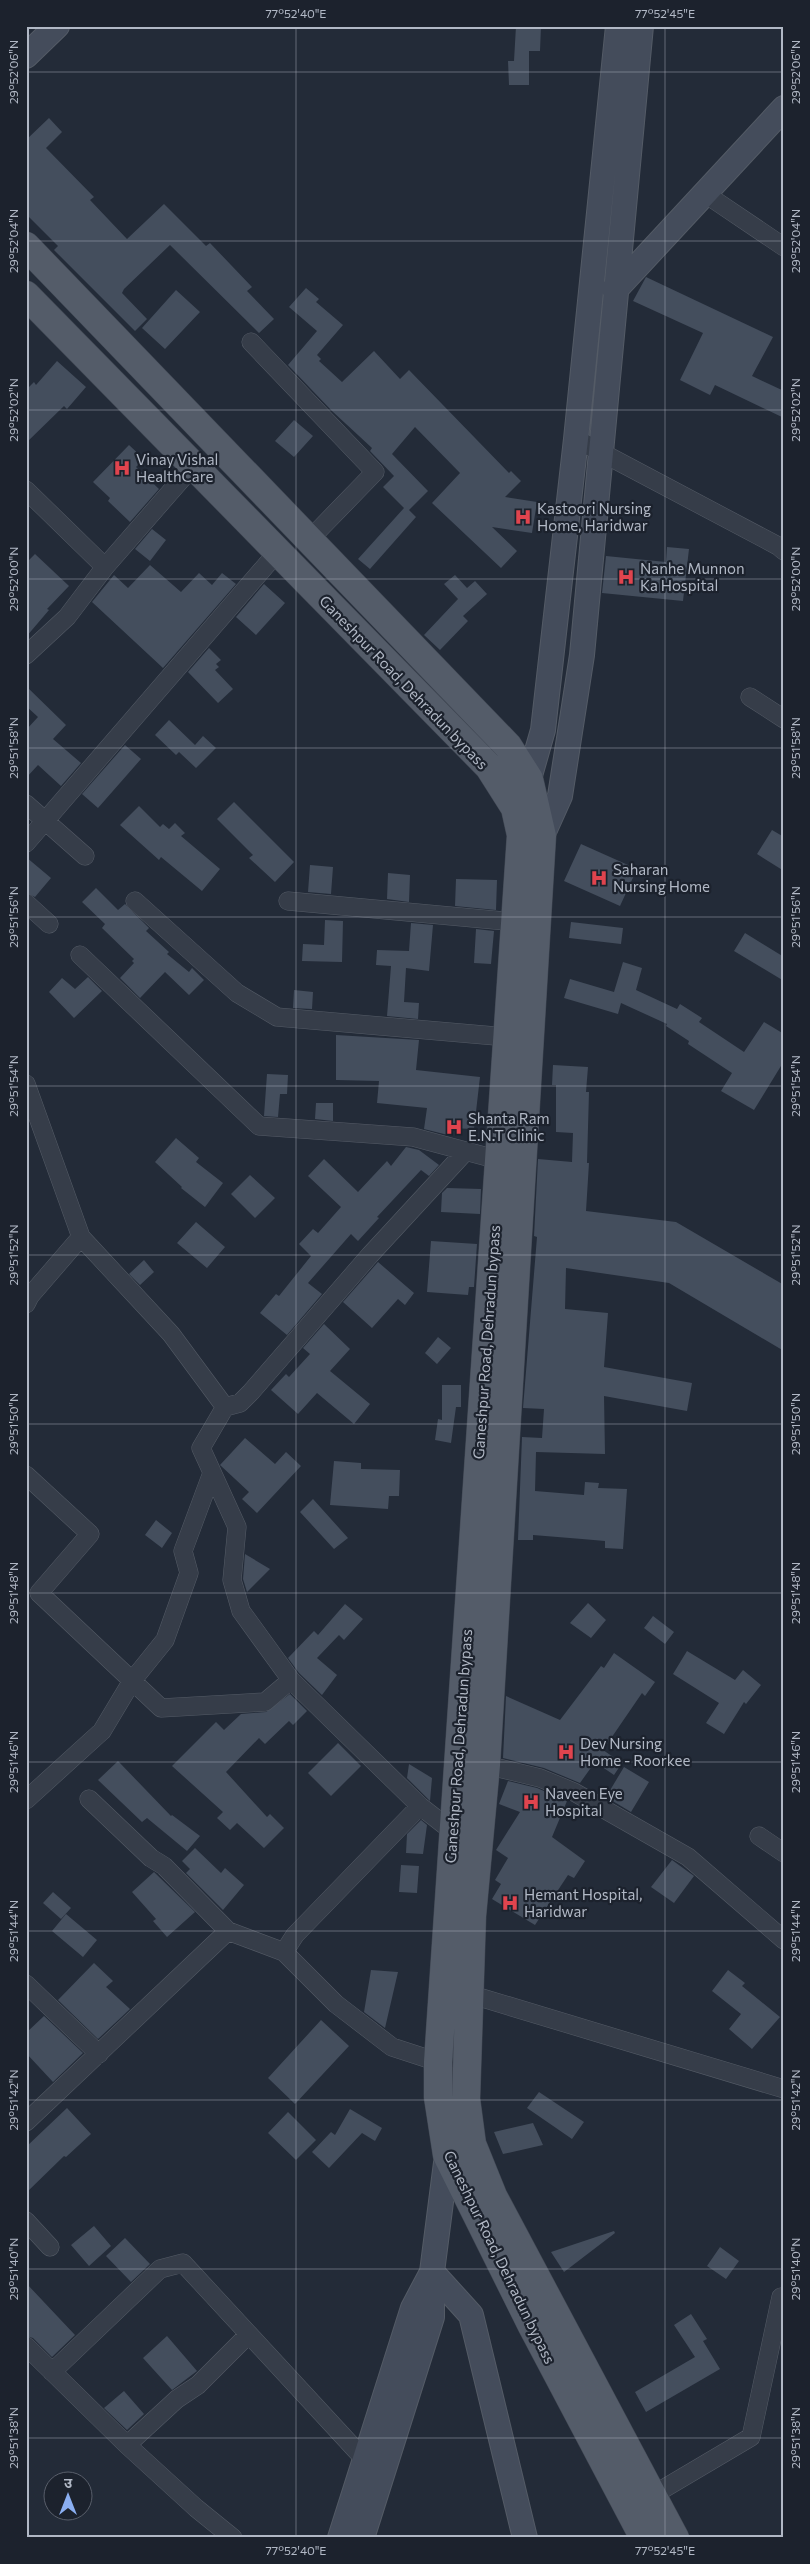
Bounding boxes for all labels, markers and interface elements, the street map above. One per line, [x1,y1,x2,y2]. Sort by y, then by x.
text: 77°52'40"E [266,6,327,20]
text: 77°52'45"E [635,6,695,20]
text: 29°52'06"N [6,40,20,104]
text: 29°52'06"N [788,40,802,104]
text: 29°52'04"N [6,209,20,273]
text: 29°52'04"N [788,209,802,273]
text: 29°52'02"N [6,378,20,442]
text: 29°52'02"N [788,378,802,442]
place label: Vinay Vishal HealthCare [136,450,218,485]
hospital icon: Vinay Vishal HealthCare [112,458,132,478]
place label: Kastoori Nursing Home, Haridwar [537,499,651,534]
hospital icon: Kastoori Nursing Home, Haridwar [513,507,533,527]
text: 29°52'00"N [6,547,20,611]
text: 29°52'00"N [788,547,802,611]
place label: Nanhe Munnon Ka Hospital [640,559,745,594]
hospital icon: Nanhe Munnon Ka Hospital [616,567,636,587]
street label: Ganeshpur Road, Dehradun bypass [316,591,492,773]
text: 29°51'58"N [6,717,20,779]
text: 29°51'58"N [788,717,802,779]
place label: Saharan Nursing Home [613,860,710,895]
hospital icon: Saharan Nursing Home [589,868,609,888]
text: 29°51'56"N [6,886,20,948]
text: 29°51'56"N [788,886,802,948]
text: 29°51'54"N [6,1055,20,1117]
text: 29°51'54"N [788,1055,802,1117]
place label: Shanta Ram E.N.T Clinic [468,1109,550,1144]
hospital icon: Shanta Ram E.N.T Clinic [444,1117,464,1137]
text: 29°51'52"N [6,1224,20,1286]
street label: Ganeshpur Road, Dehradun bypass [469,1224,503,1460]
text: 29°51'52"N [788,1224,802,1286]
text: 29°51'50"N [6,1393,20,1455]
text: 29°51'50"N [788,1393,802,1455]
text: 29°51'48"N [6,1562,20,1624]
text: 29°51'48"N [788,1562,802,1624]
street label: Ganeshpur Road, Dehradun bypass [441,1628,475,1864]
text: 29°51'46"N [6,1731,20,1793]
text: 29°51'46"N [788,1731,802,1793]
place label: Dev Nursing Home - Roorkee [580,1734,690,1769]
hospital icon: Dev Nursing Home - Roorkee [556,1742,576,1762]
place label: Naveen Eye Hospital [545,1784,623,1819]
hospital icon: Naveen Eye Hospital [521,1792,541,1812]
place label: Hemant Hospital, Haridwar [524,1885,643,1920]
hospital icon: Hemant Hospital, Haridwar [500,1893,520,1913]
text: 29°51'44"N [6,1900,20,1962]
text: 29°51'44"N [788,1900,802,1962]
text: 29°51'42"N [6,2069,20,2131]
text: 29°51'42"N [788,2069,802,2131]
street label: Ganeshpur Road, Dehradun bypass [440,2148,560,2367]
text: 29°51'40"N [6,2238,20,2300]
text: 29°51'40"N [788,2238,802,2300]
text: 29°51'38"N [6,2407,20,2469]
text: 29°51'38"N [788,2407,802,2469]
north arrow [42,2472,92,2522]
text: उ [64,2474,73,2491]
text: 77°52'40"E [266,2543,327,2557]
text: 77°52'45"E [635,2543,695,2557]

